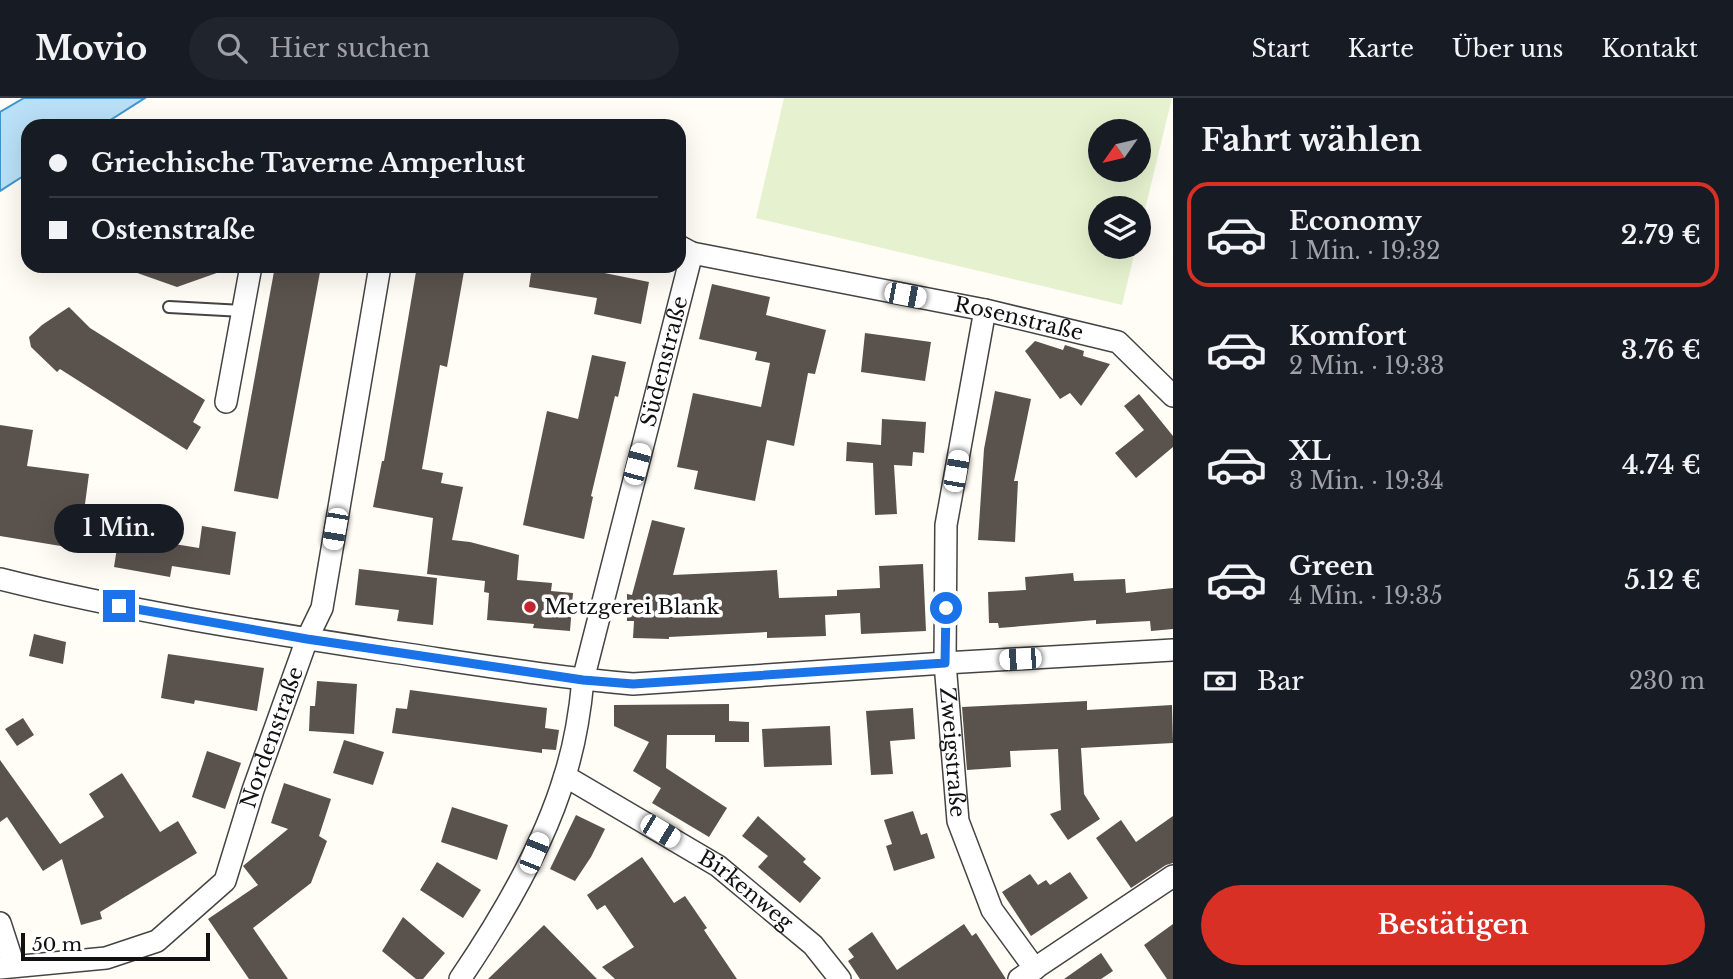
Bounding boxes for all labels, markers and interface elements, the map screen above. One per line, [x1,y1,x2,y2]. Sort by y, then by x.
search box [189,17,679,80]
text: Movio [35,28,147,69]
icon: search [213,29,251,67]
text: Hier suchen [269,32,430,64]
text: Start [1252,34,1310,63]
text: Karte [1348,34,1414,63]
text: Über uns [1452,34,1564,63]
text: Kontakt [1602,34,1698,63]
north arrow [1088,119,1152,182]
map controls [1088,119,1151,259]
text: Fahrt wählen [1201,120,1422,160]
text: Griechische Taverne Amperlust [91,147,525,179]
button: layers [1088,196,1151,259]
icon: car [1205,203,1268,266]
text: Economy [1289,205,1422,237]
text: Ostenstraße [91,214,255,246]
text: 2.79 € [1621,219,1701,251]
text: 1 Min. · 19:32 [1289,237,1440,265]
car [883,281,928,309]
street label: Rosenstraße [952,291,1086,346]
street label: Südenstraße [635,293,693,429]
icon: car [1205,318,1268,381]
text: Komfort [1289,320,1407,352]
text: 3.76 € [1621,334,1701,366]
text: 2 Min. · 19:33 [1289,352,1444,380]
icon: car [1205,433,1268,496]
text: XL [1289,435,1331,467]
car [622,441,653,487]
car [943,448,970,494]
text: 4.74 € [1622,449,1701,481]
text: 3 Min. · 19:34 [1289,467,1444,495]
callout: 1 Min. [54,504,184,554]
car [322,506,349,552]
text: 1 Min. [83,514,155,542]
icon: car [1205,548,1268,611]
text: Green [1289,550,1374,582]
text: 5.12 € [1624,564,1701,596]
text: 4 Min. · 19:35 [1289,582,1443,610]
route end [103,590,135,622]
route start [930,592,962,624]
place label: Metzgerei Blank [544,594,720,620]
marker: Metzgerei Blank [522,599,538,615]
car [999,647,1042,671]
icon: cash [1201,662,1239,700]
street label: Nordenstraße [235,663,309,811]
text: Bar [1257,665,1304,697]
text: 230 m [1629,667,1705,695]
street label: Zweigstraße [934,686,971,818]
car [637,811,684,851]
car [517,830,552,876]
street label: Birkenweg [694,844,798,936]
button: Bestätigen [1201,885,1705,965]
scale bar [21,930,210,962]
text: 50 m [32,933,82,956]

